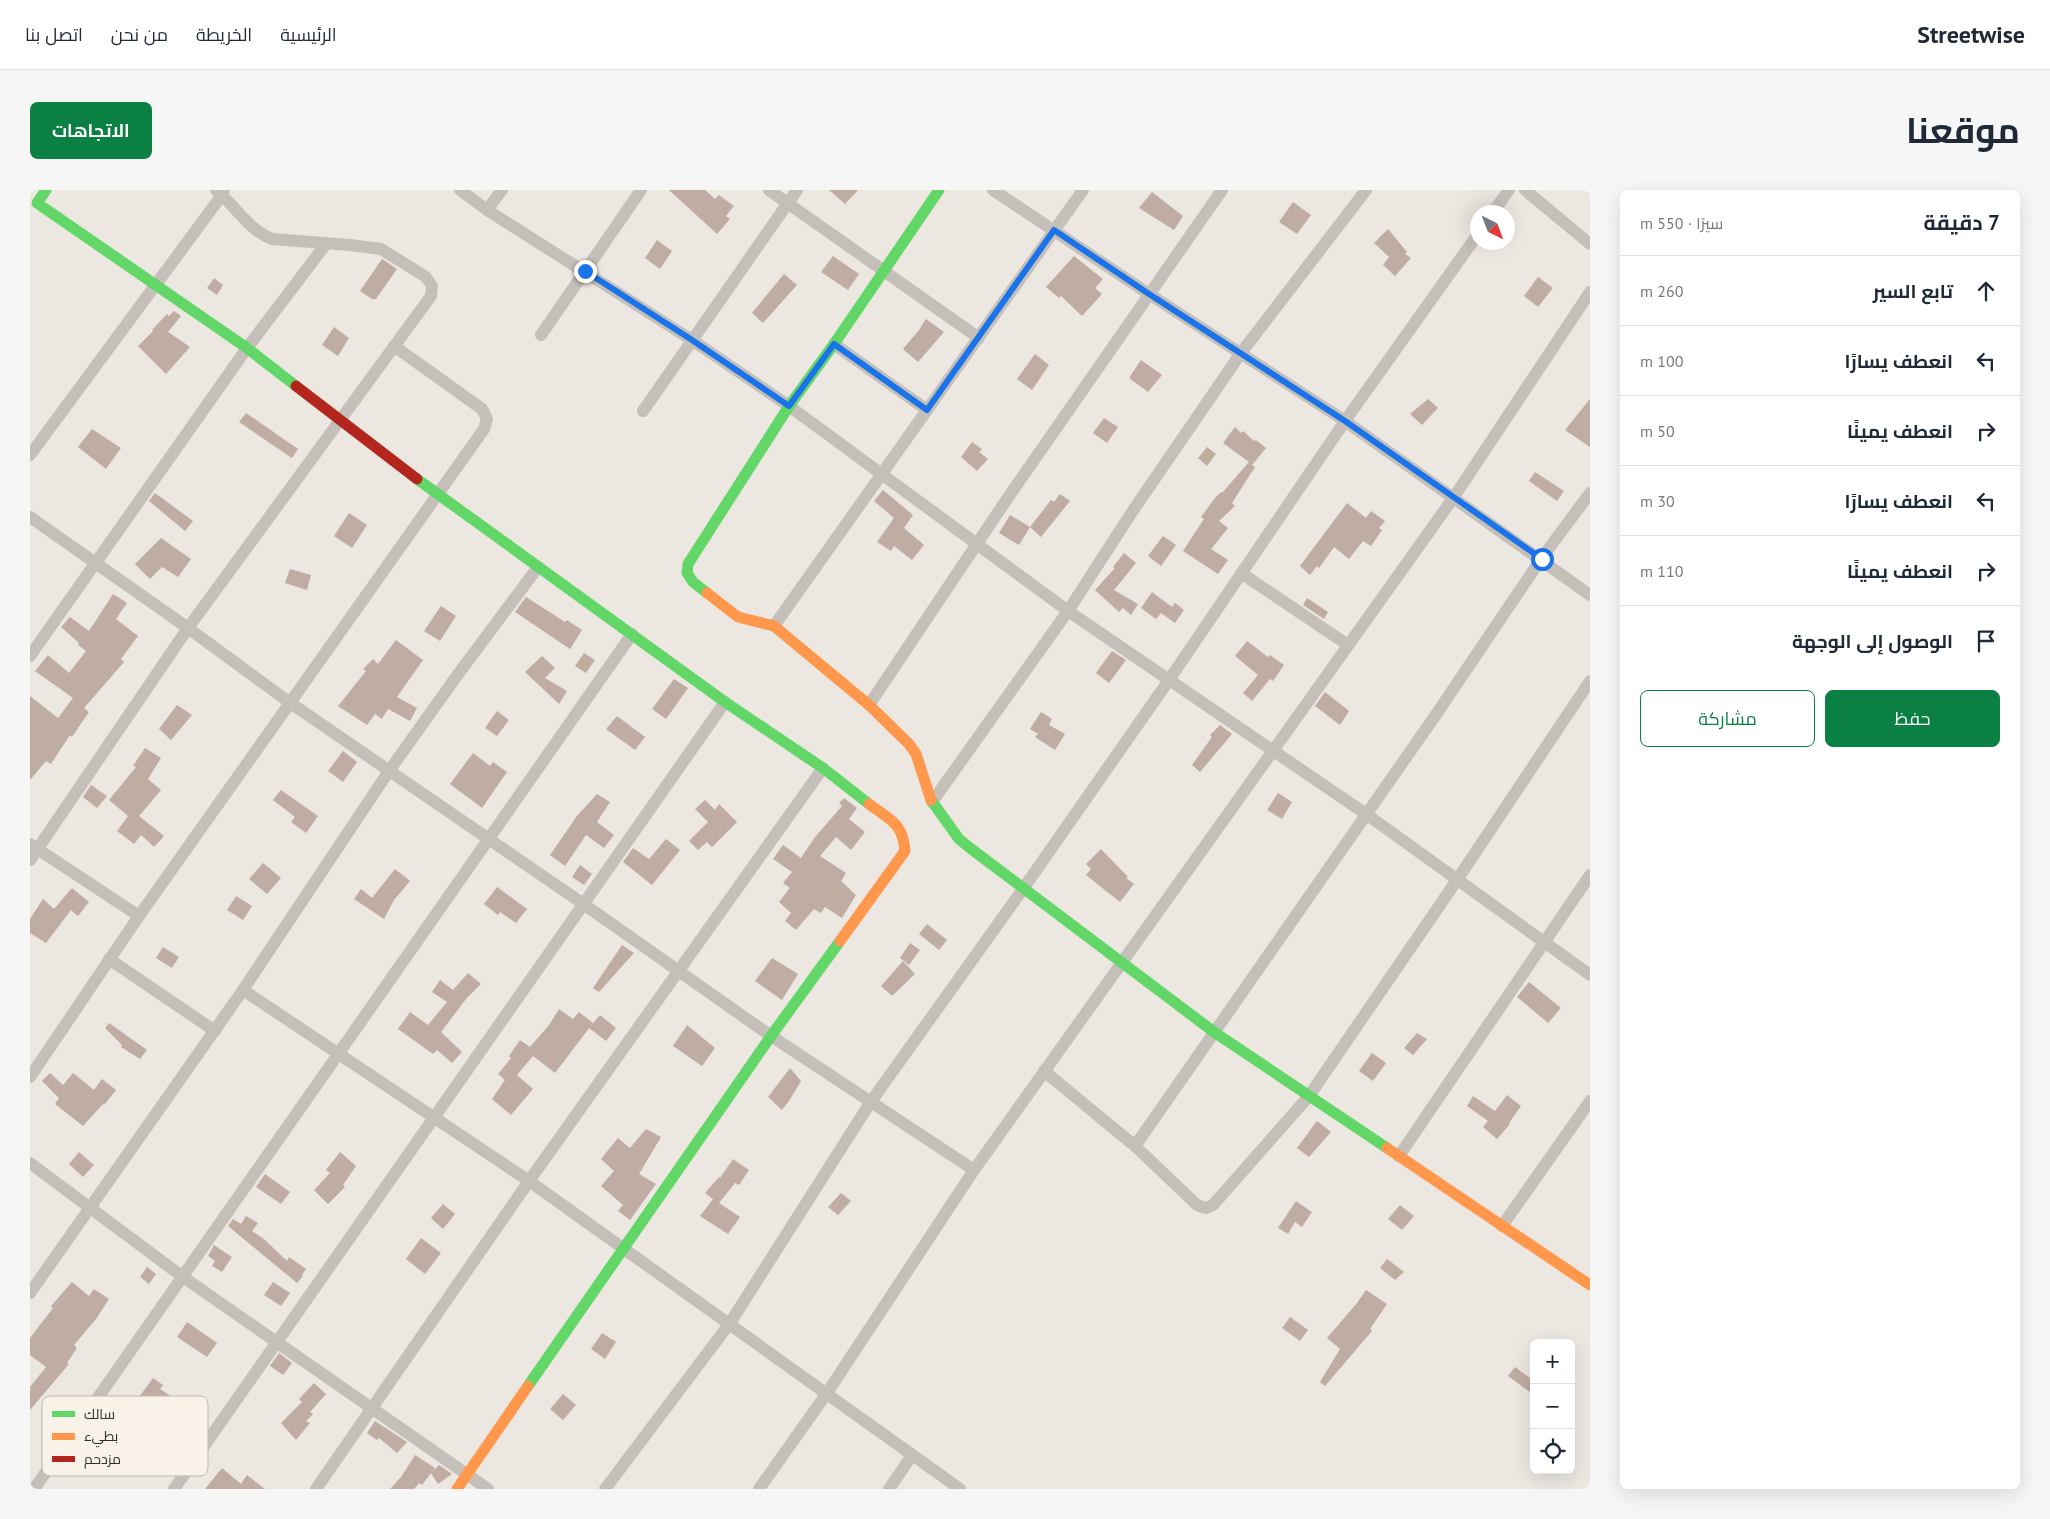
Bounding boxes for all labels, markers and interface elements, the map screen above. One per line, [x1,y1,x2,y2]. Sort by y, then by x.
text: Streetwise [1917,19,2025,50]
text: اتصل بنا [25,23,83,46]
text: من نحن [111,23,168,46]
text: الخريطة [196,23,252,46]
text: الرئيسية [280,23,337,46]
button: الاتجاهات [30,102,152,159]
text: موقعنا [1906,107,2020,153]
north arrow [1470,205,1515,250]
text: 7 دقيقة [1923,209,2000,236]
text: سيرًا · 550 m [1640,213,1723,233]
route end [574,260,597,283]
icon: ahead [1972,277,2000,305]
text: تابع السير [1873,279,1953,303]
text: 260 m [1640,281,1683,301]
icon: left [1972,347,2000,375]
text: انعطف يسارًا [1845,349,1953,373]
text: 100 m [1640,351,1683,371]
icon: right [1972,417,2000,445]
text: انعطف يمينًا [1847,419,1953,443]
text: 50 m [1640,421,1675,441]
icon: left [1972,487,2000,515]
text: انعطف يسارًا [1845,489,1953,513]
text: 30 m [1640,491,1675,511]
route start [1531,548,1554,571]
icon: right [1972,557,2000,585]
text: انعطف يمينًا [1847,559,1953,583]
text: 110 m [1640,561,1683,581]
icon: arrive [1972,627,2000,655]
text: الوصول إلى الوجهة [1792,629,1953,653]
button: مشاركة [1640,690,1815,747]
button: حفظ [1825,690,2000,747]
map controls [1530,1339,1575,1474]
button: + [1530,1339,1575,1384]
button: − [1530,1384,1575,1429]
legend [42,1396,208,1476]
text: سالك [84,1405,115,1423]
text: بطيء [84,1427,118,1448]
button: locate [1530,1429,1575,1474]
text: مزدحم [84,1450,121,1469]

